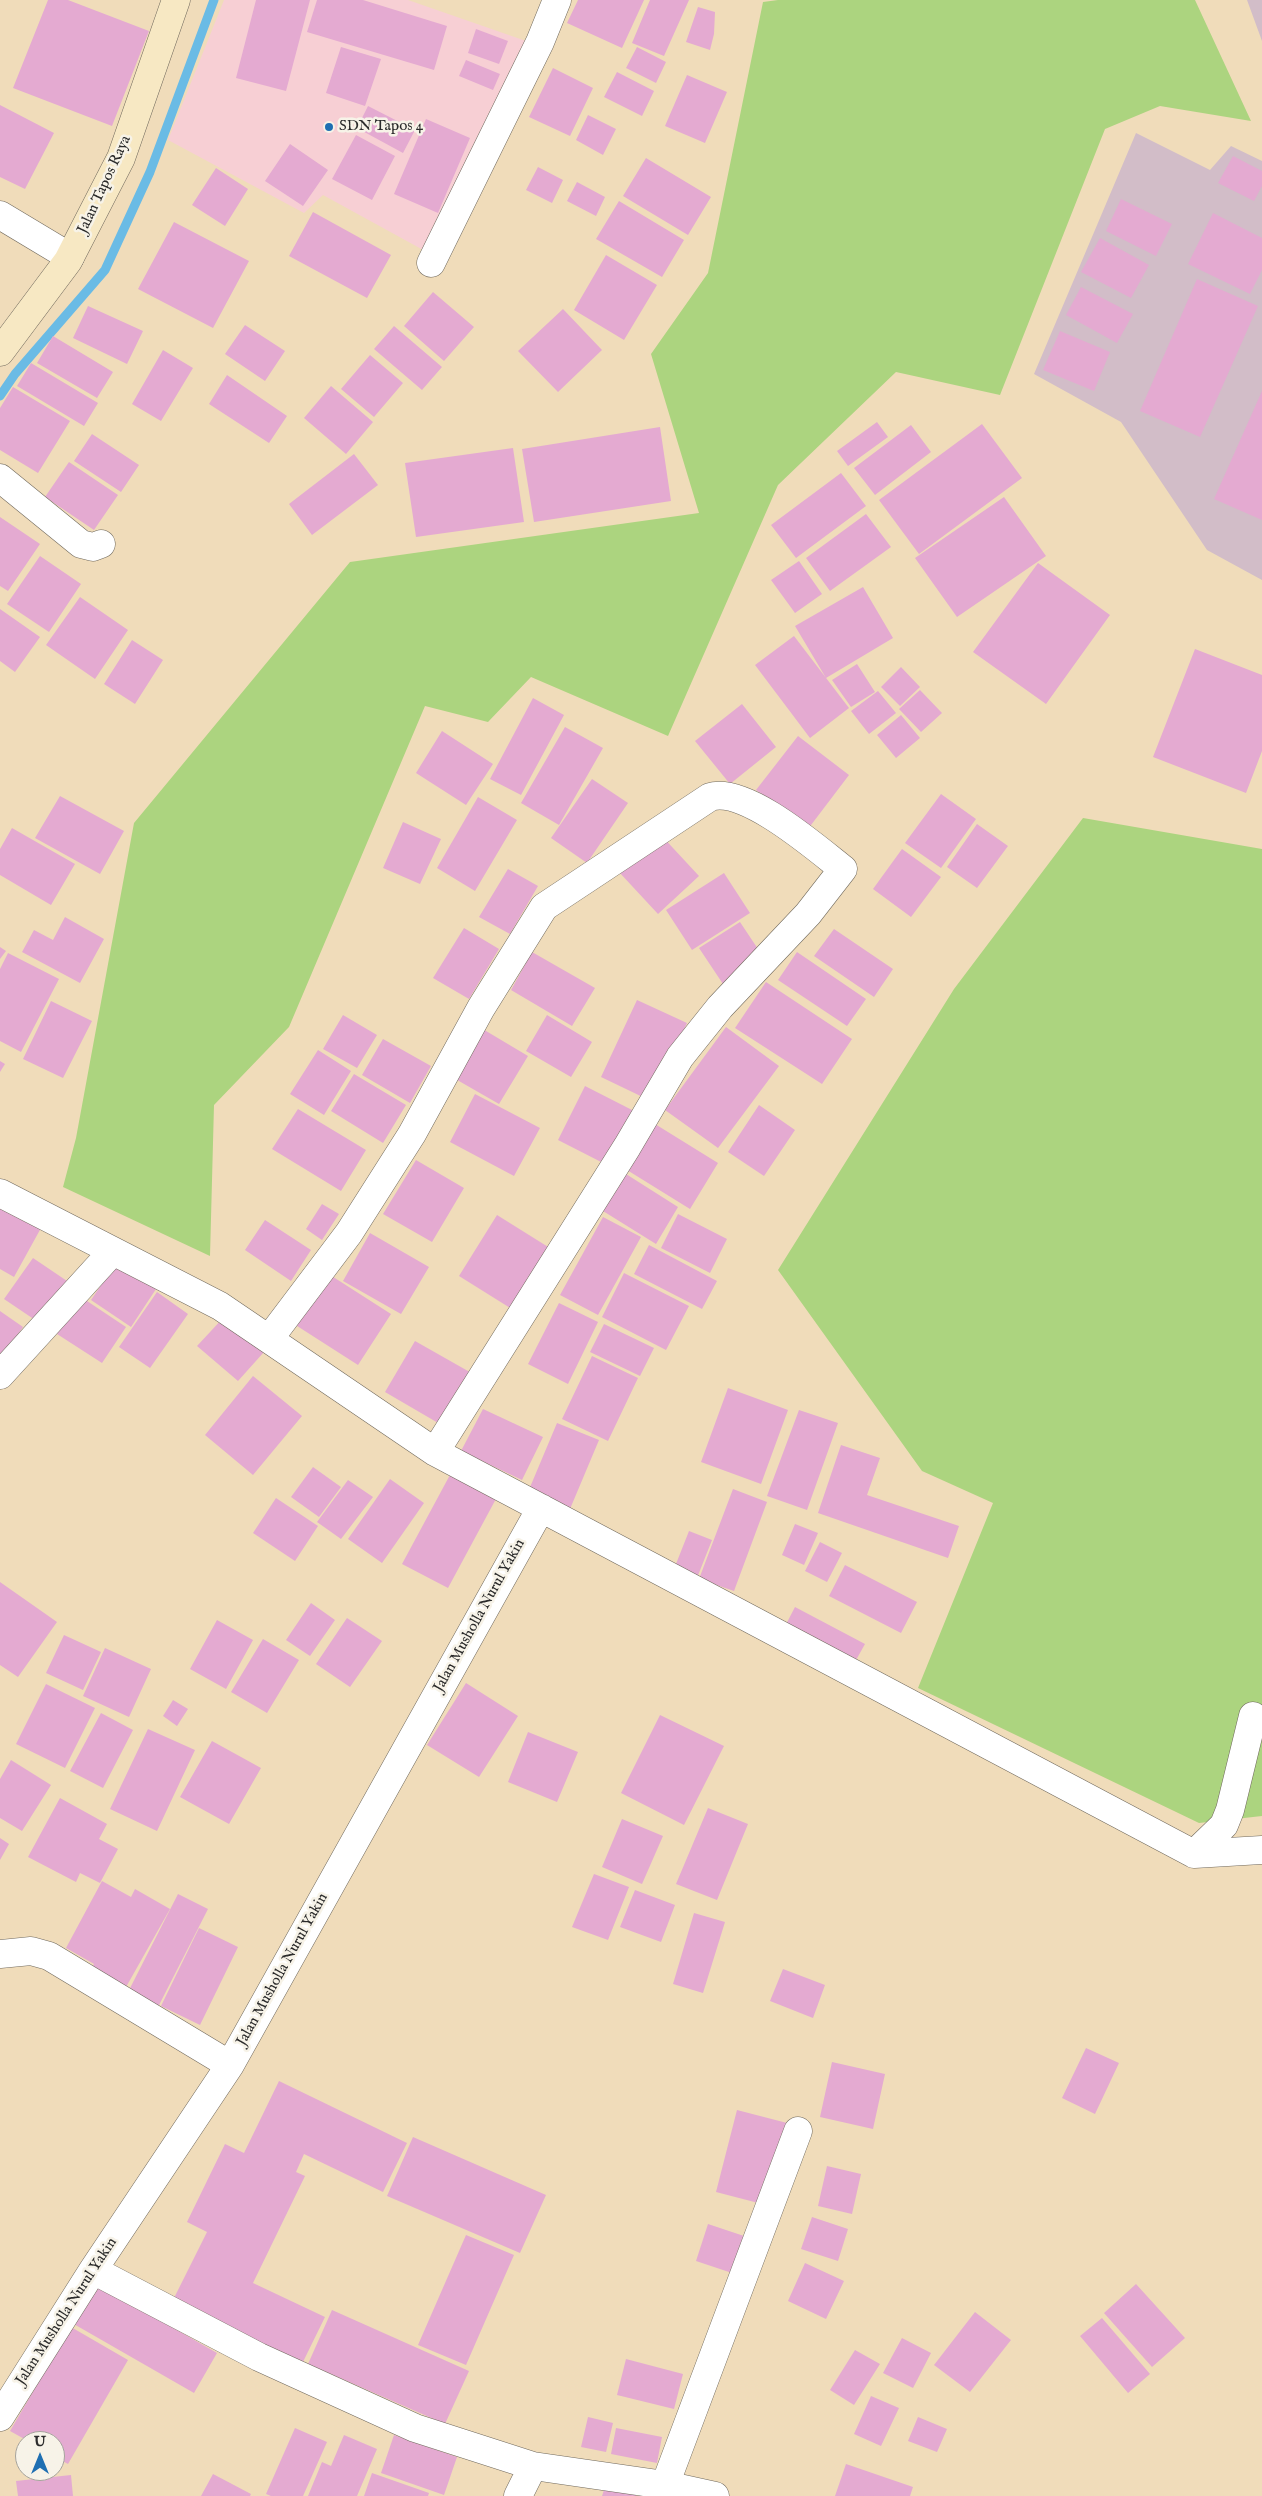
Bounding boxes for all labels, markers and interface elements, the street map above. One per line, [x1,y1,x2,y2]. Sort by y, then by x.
place label: SDN Tapos 4 [339,118,423,136]
marker: SDN Tapos 4 [323,121,335,133]
street label: Jalan Tapos Raya [74,133,136,237]
street label: Jalan Musholla Nurul Yakin [430,1536,530,1696]
street label: Jalan Musholla Nurul Yakin [233,1890,333,2050]
street label: Jalan Musholla Nurul Yakin [13,2235,121,2389]
north arrow [15,2431,65,2481]
text: U [34,2433,46,2451]

